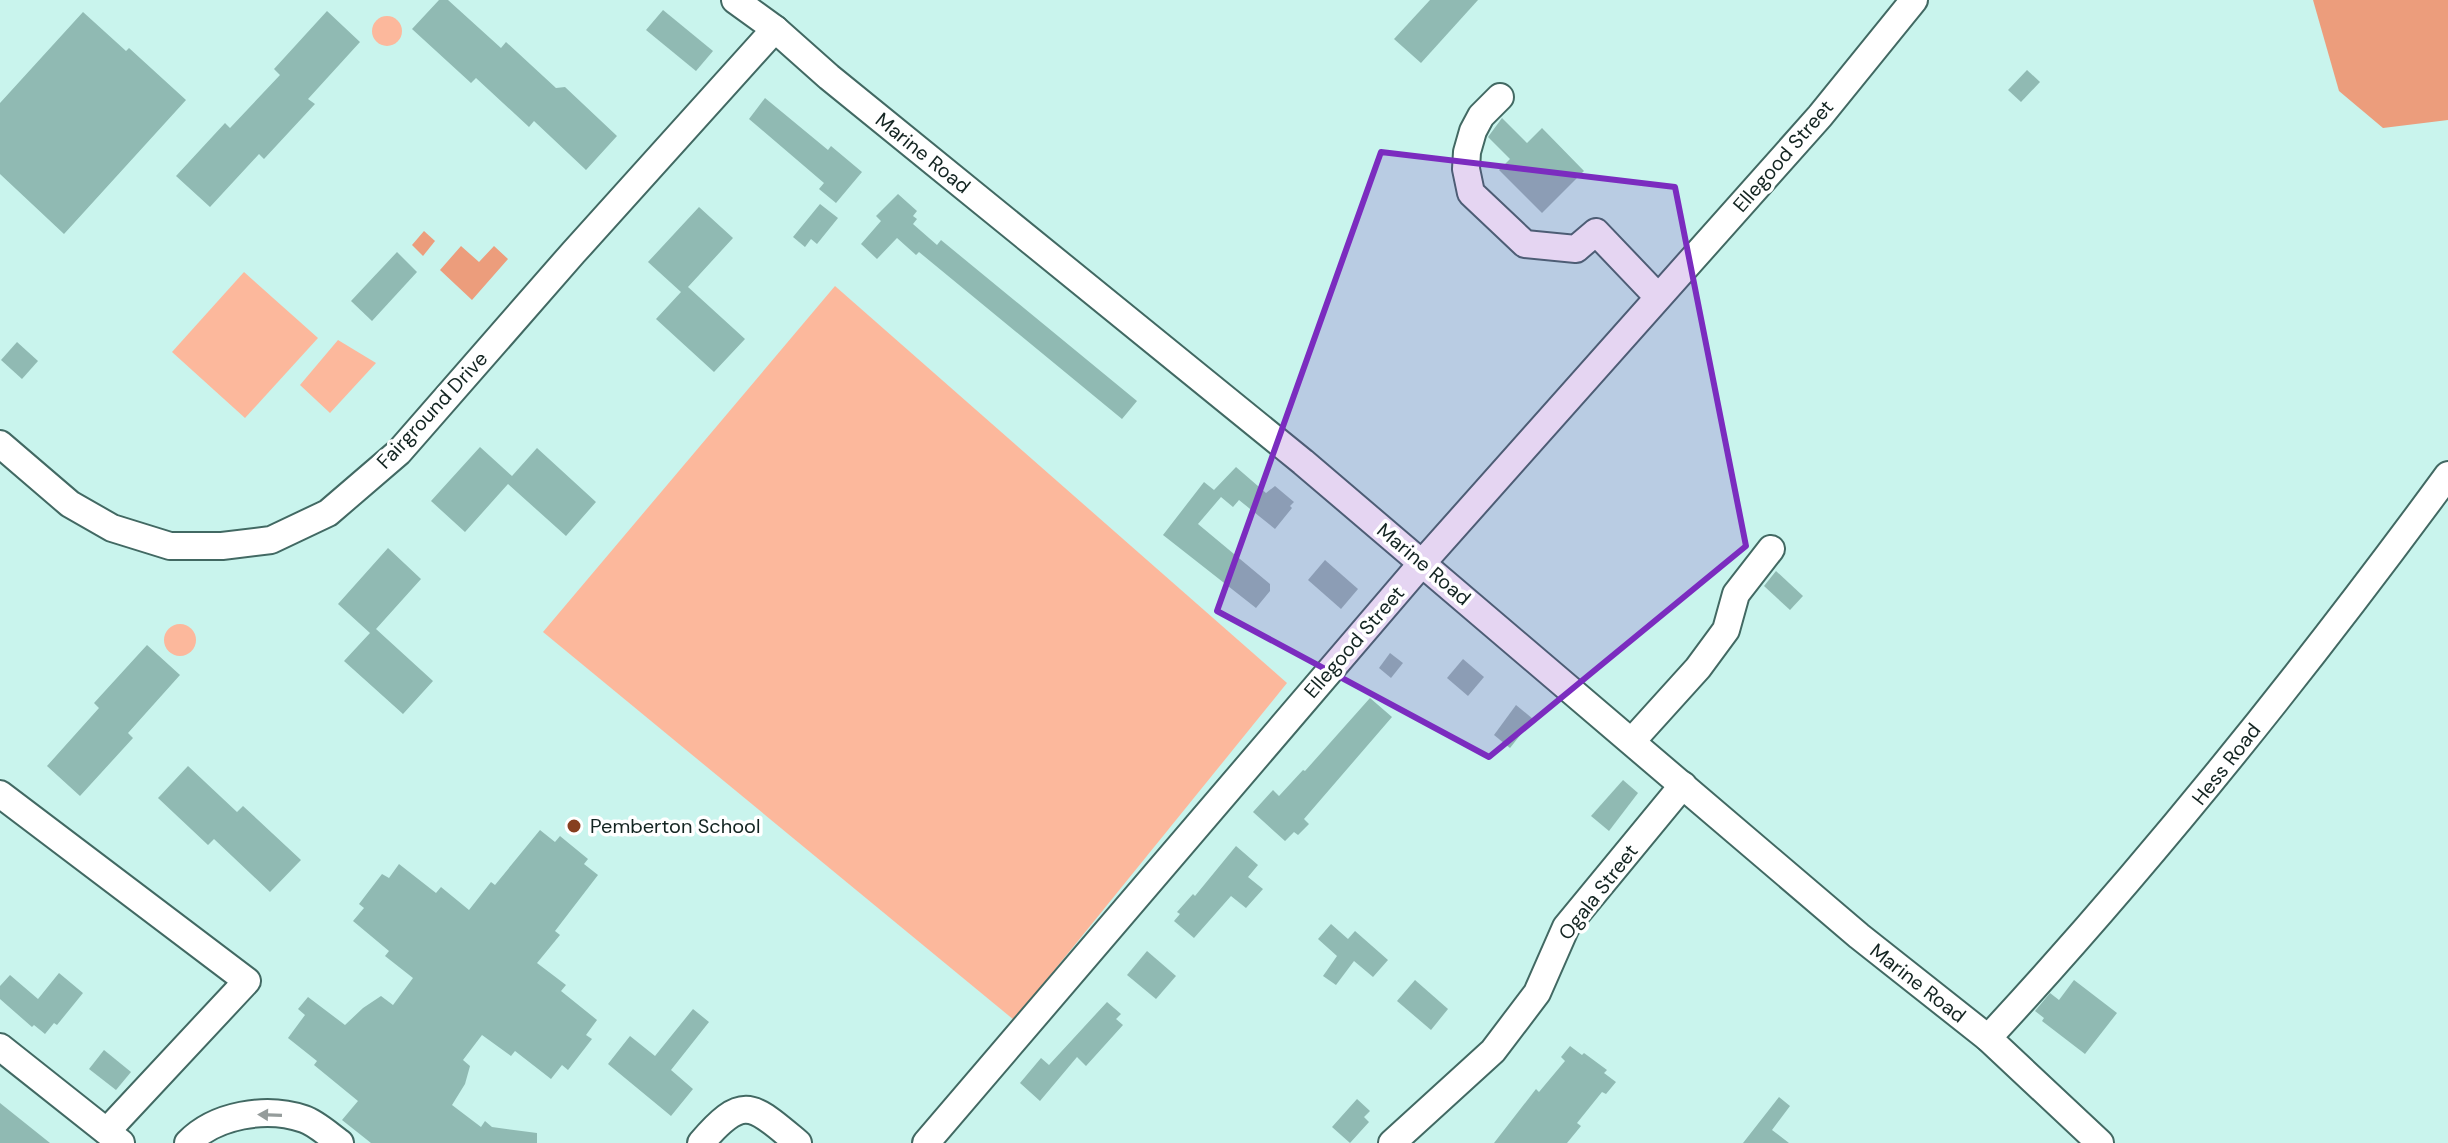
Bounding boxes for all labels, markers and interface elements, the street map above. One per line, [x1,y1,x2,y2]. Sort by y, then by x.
street label: Ellegood Street [1727,94,1839,218]
street label: Marine Road [870,107,976,199]
street label: Fairground Drive [371,346,493,474]
street label: Marine Road [1372,517,1476,611]
street label: Ellegood Street [1298,580,1410,704]
street label: Hess Road [2186,718,2266,810]
place label: Pemberton School [590,813,760,839]
marker: Pemberton School [565,817,583,835]
street label: Ogala Street [1552,839,1644,945]
street label: Marine Road [1865,937,1971,1029]
one-way arrow [257,1109,282,1121]

